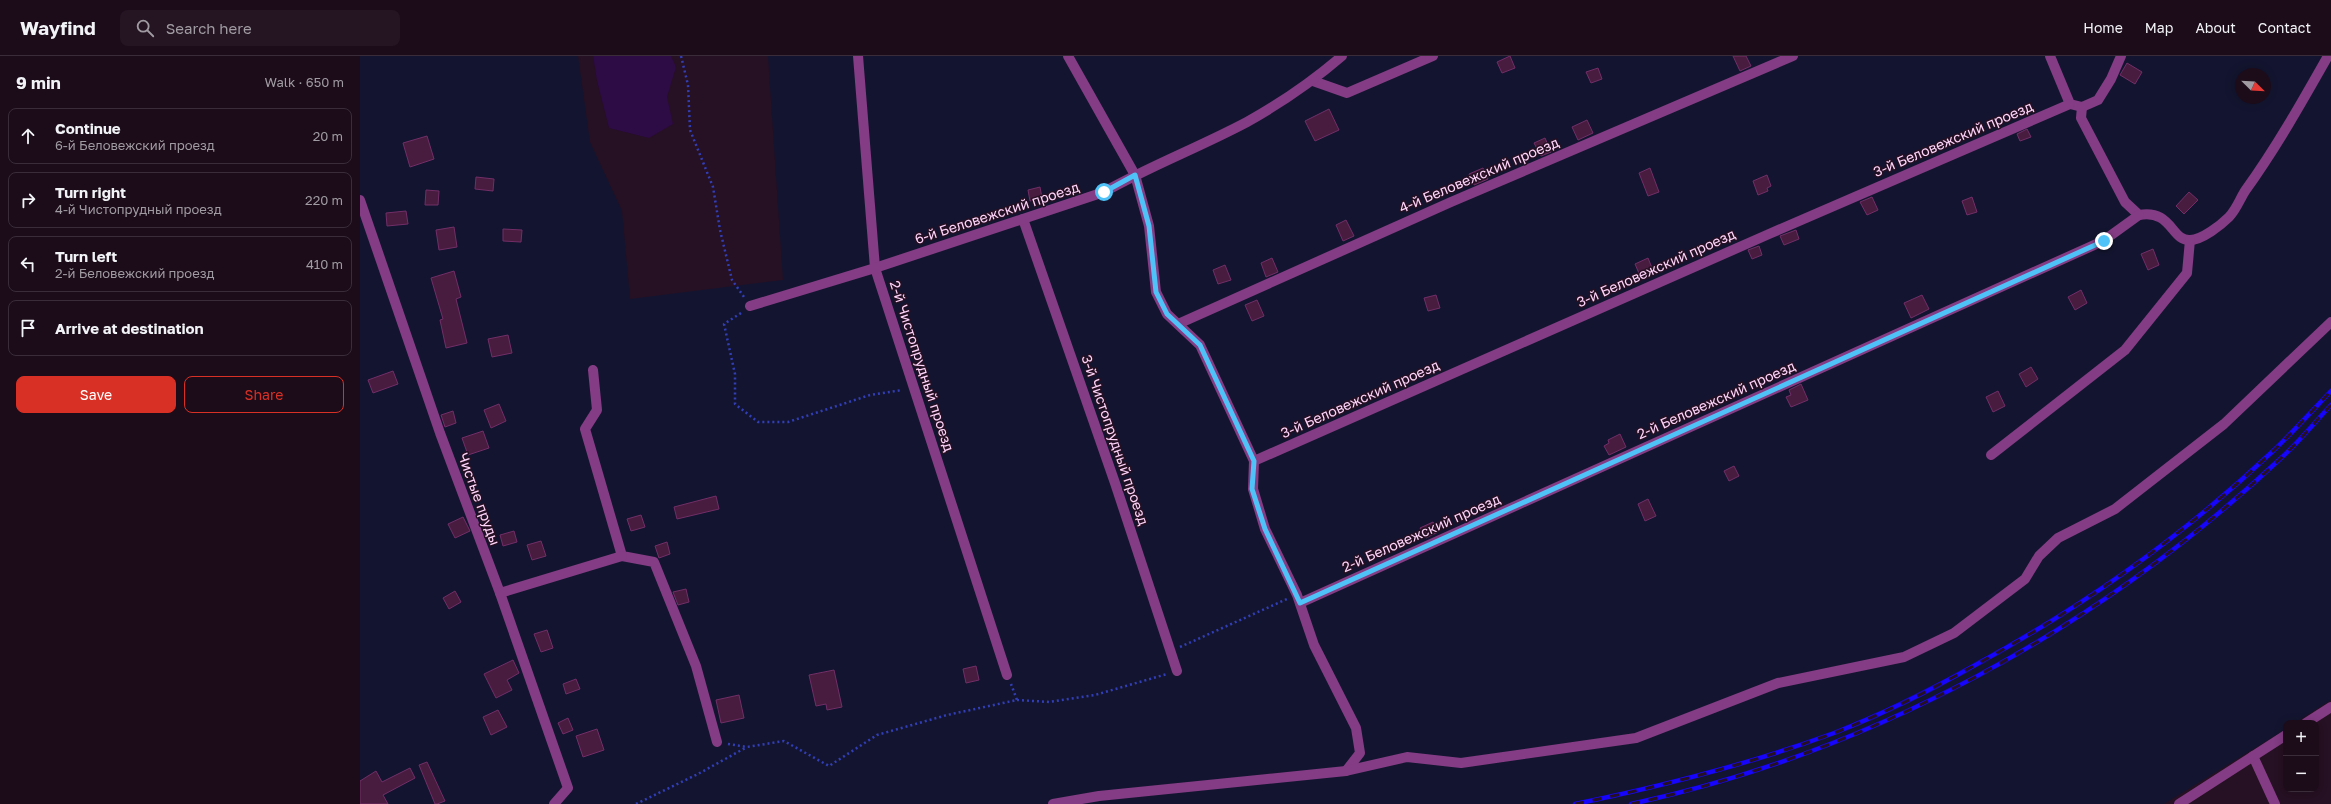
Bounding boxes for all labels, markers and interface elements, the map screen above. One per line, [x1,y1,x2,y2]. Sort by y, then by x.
search box [120,10,400,46]
text: Wayfind [20,16,96,39]
icon: search [134,17,156,39]
text: Search here [166,19,252,37]
text: Home [2083,19,2123,36]
text: Map [2145,19,2173,36]
text: About [2195,19,2236,36]
text: Contact [2258,19,2311,36]
north arrow [2235,68,2271,104]
text: 9 min [16,72,61,93]
text: Walk · 650 m [265,74,344,90]
street label: 3-й Беловежский проезд [1870,97,2036,180]
text: Continue [55,119,121,137]
icon: ahead [17,125,39,147]
text: 20 m [313,128,343,144]
street label: 4-й Беловежский проезд [1396,133,1562,216]
text: 6-й Беловежский проезд [55,137,215,153]
street label: 6-й Беловежский проезд [912,178,1082,247]
text: Turn right [55,183,126,201]
route start [1095,183,1113,201]
icon: right [17,189,39,211]
text: 220 m [305,192,343,208]
text: 4-й Чистопрудный проезд [55,201,222,217]
street label: 3-й Беловежский проезд [1574,225,1738,310]
route end [2095,232,2113,250]
text: Turn left [55,247,117,265]
icon: left [17,253,39,275]
text: 410 m [306,256,343,272]
text: 2-й Беловежский проезд [55,265,214,281]
street label: 2-й Чистопрудный проезд [887,278,958,454]
icon: arrive [17,317,39,339]
text: Arrive at destination [55,319,204,337]
street label: 3-й Чистопрудный проезд [1078,352,1153,528]
street label: 3-й Беловежский проезд [1278,356,1442,441]
street label: 2-й Беловежский проезд [1634,357,1798,442]
button: Save [16,376,176,413]
button: Share [184,376,344,413]
street label: Чистые пруды [455,450,504,547]
street label: 2-й Беловежский проезд [1339,490,1503,575]
map controls [2283,720,2319,792]
button: + [2283,720,2319,756]
button: − [2283,756,2319,792]

